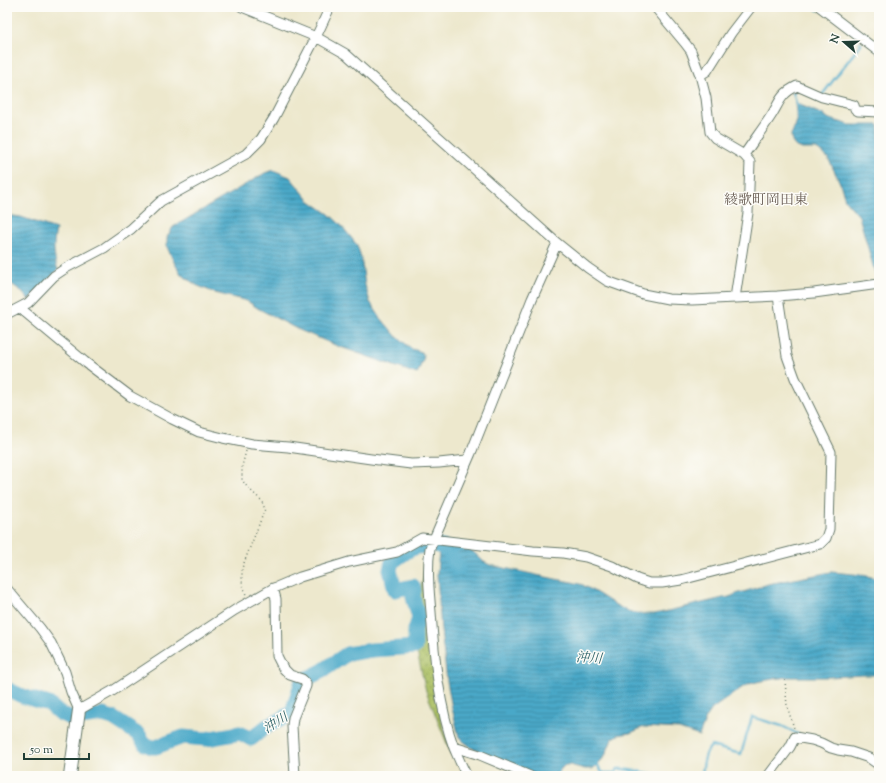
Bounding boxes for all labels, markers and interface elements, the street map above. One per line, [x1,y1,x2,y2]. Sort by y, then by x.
north arrow [824,22,864,62]
text: N [826,32,845,47]
district label: 綾歌町岡田東 [724,191,808,211]
water label: 沖川 [575,649,604,669]
water label: 沖川 [260,708,294,738]
scale bar [24,735,89,761]
text: 50 m [29,741,53,759]

